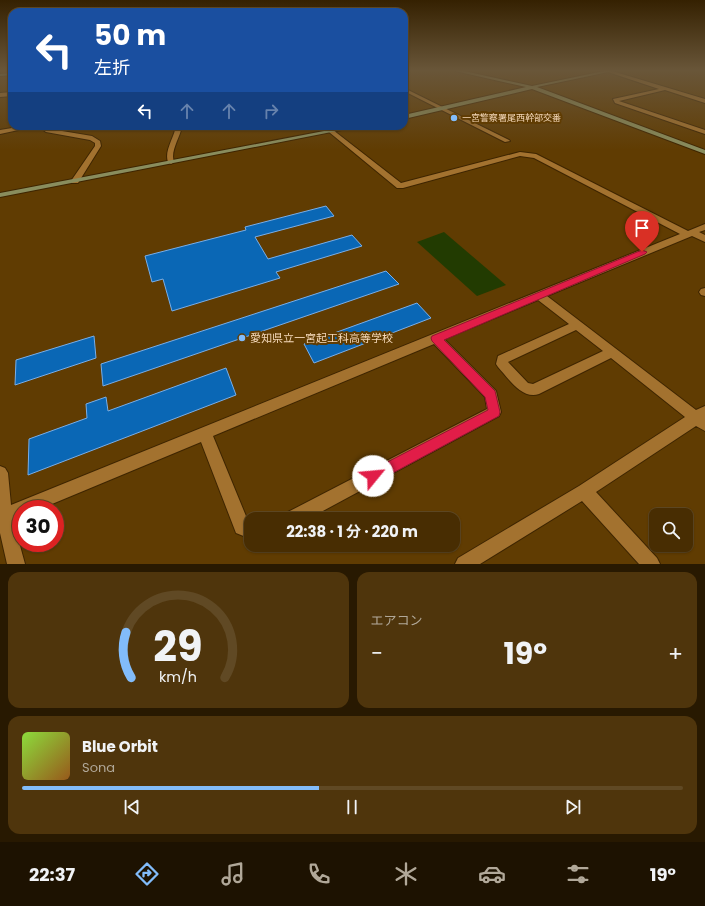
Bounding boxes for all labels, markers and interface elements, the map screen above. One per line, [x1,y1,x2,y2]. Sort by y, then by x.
text: 50 m [94,16,166,55]
icon: left [28,24,80,76]
text: 左折 [94,55,130,80]
icon: left [134,100,156,122]
icon: ahead [176,100,198,122]
icon: ahead [218,100,240,122]
icon: right [260,100,282,122]
place label: 一宮警察署尾西幹部交番 [462,112,561,124]
marker: 一宮警察署尾西幹部交番 [449,113,459,123]
pin [625,211,659,252]
icon: arrive [631,217,653,239]
place label: 愛知県立一宮起工科高等学校 [250,330,393,346]
marker: 愛知県立一宮起工科高等学校 [237,333,247,343]
position arrow [352,455,394,497]
speed limit sign: 30 [12,500,64,552]
map controls [649,508,693,552]
button: search [649,508,693,552]
text: 22:38 · 1 分 · 220 m [286,521,418,542]
text: エアコン [371,611,423,630]
text: 29 [154,617,203,676]
text: 19° [503,632,547,675]
text: − [371,638,383,669]
text: + [668,638,683,669]
text: km/h [159,667,197,687]
text: Blue Orbit [82,736,158,757]
text: Sona [82,758,115,777]
icon: previous [121,796,143,818]
icon: pause [341,796,363,818]
icon: next [562,796,584,818]
icon: directions [133,860,161,888]
icon: music [219,860,247,888]
icon: phone [305,860,333,888]
icon: climate [392,860,420,888]
icon: car [478,860,506,888]
icon: filters [564,860,592,888]
text: 22:37 [29,862,75,887]
text: 19° [650,862,676,887]

